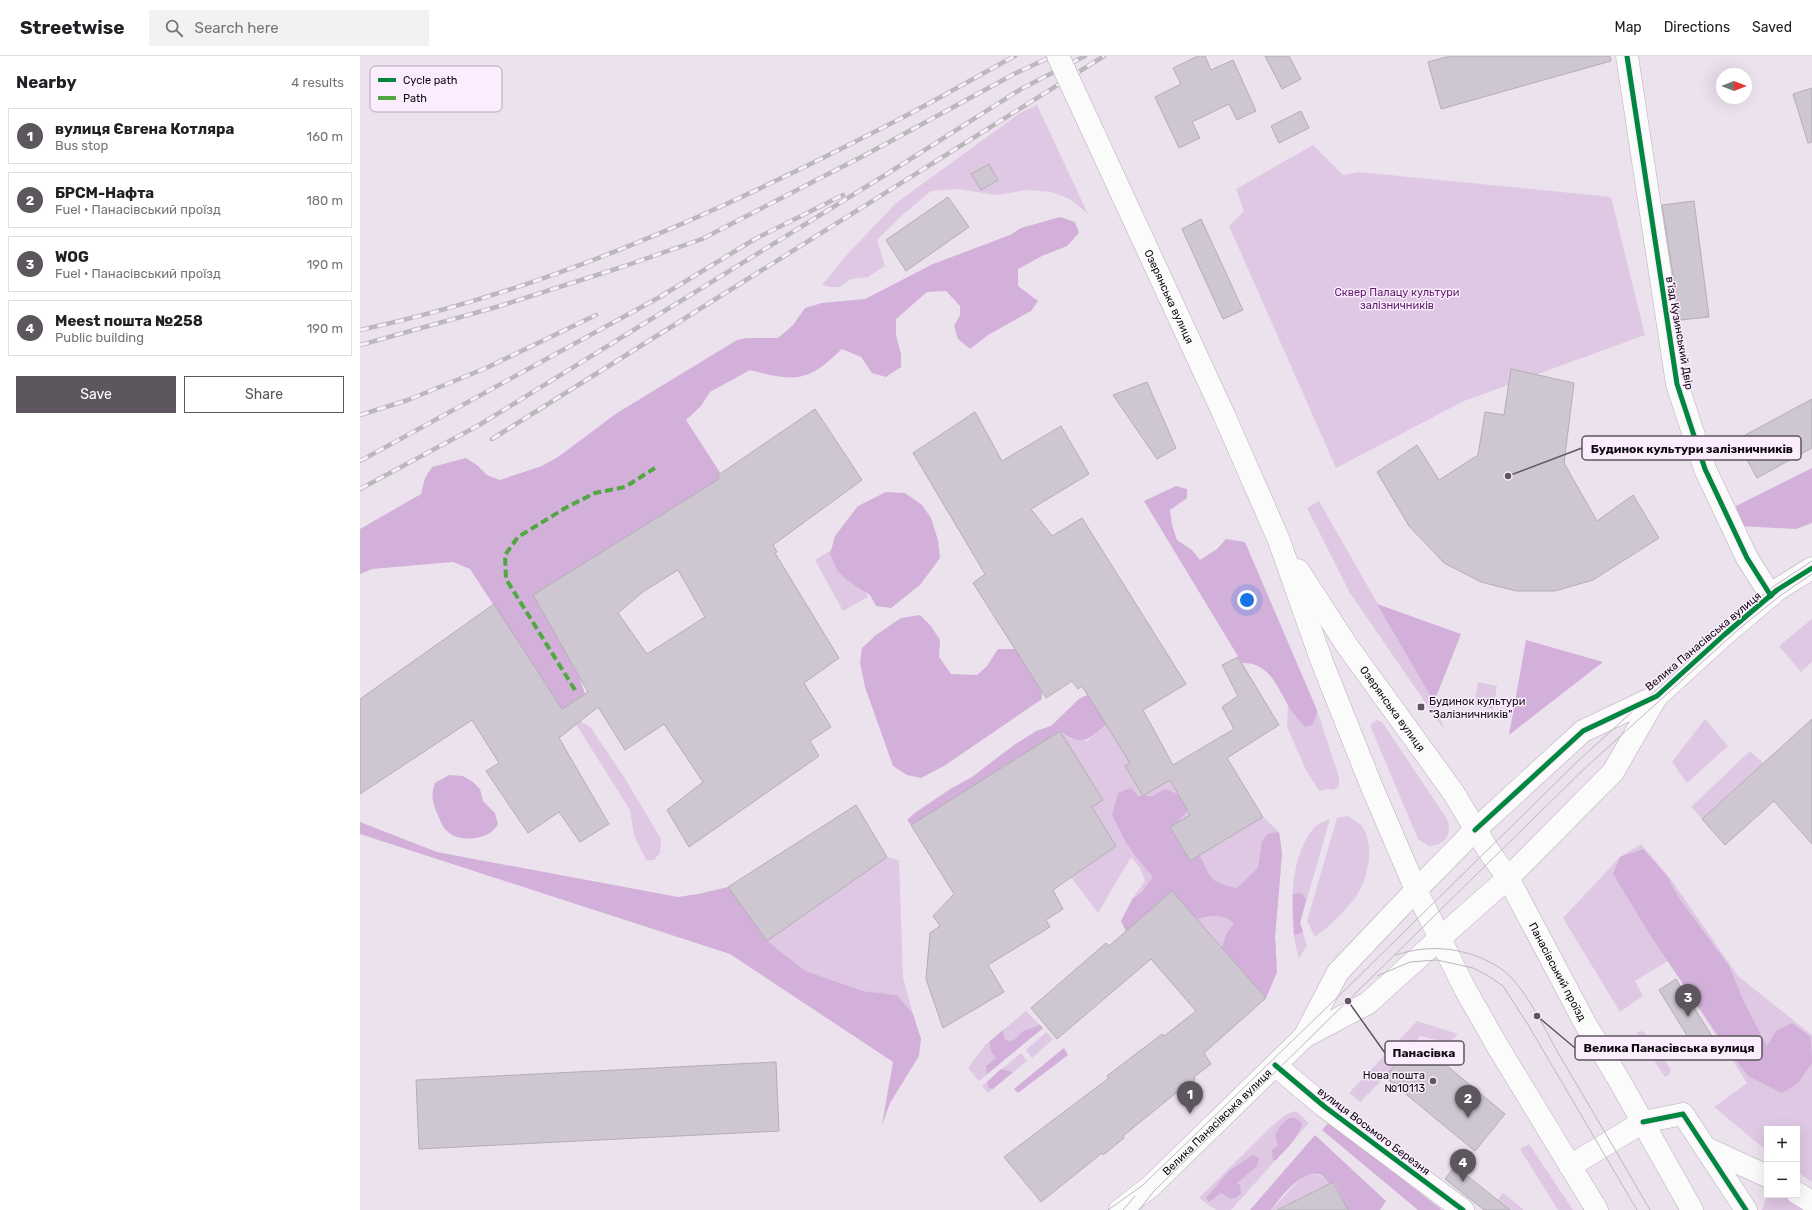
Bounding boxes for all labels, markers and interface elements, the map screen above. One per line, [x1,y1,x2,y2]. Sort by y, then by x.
search box [149,10,429,46]
text: Streetwise [20,16,125,39]
icon: search [163,17,185,39]
text: Search here [195,19,279,37]
text: Map [1615,19,1642,36]
text: Directions [1664,19,1730,36]
text: Saved [1752,19,1792,36]
legend [370,66,502,112]
north arrow [1716,68,1752,104]
text: Nearby [16,72,77,92]
text: Cycle path [403,74,457,87]
text: 4 results [291,75,344,90]
text: Path [403,92,427,105]
text: вулиця Євгена Котляра [55,120,234,138]
text: 1 [27,129,33,144]
text: 160 m [307,129,343,144]
text: Bus stop [55,138,108,153]
text: БРСМ-Нафта [55,184,154,202]
text: 2 [26,193,34,208]
text: 180 m [306,193,343,208]
text: Fuel · Панасівський проїзд [55,202,221,217]
street label: Озерянська вулиця [1141,247,1196,346]
text: WOG [55,248,89,266]
text: 3 [26,257,34,272]
text: 190 m [307,257,343,272]
text: Fuel · Панасівський проїзд [55,266,221,281]
street label: в’їзд Кузинський Двір [1663,276,1696,391]
park label: Сквер Палацу культури залізничників [1335,286,1459,312]
text: Meest пошта №258 [55,312,203,330]
text: 4 [26,321,34,336]
text: 190 m [307,321,343,336]
text: Public building [55,330,144,345]
button: Save [16,376,176,413]
button: Share [184,376,344,413]
callout: Будинок культури залізничників [1582,436,1801,460]
text: Будинок культури залізничників [1591,442,1793,456]
street label: Велика Панасівська вулиця [1643,589,1764,694]
your location [1237,590,1257,610]
street label: Озерянська вулиця [1357,664,1428,754]
place label: Будинок культури "Залізничників" [1429,695,1525,721]
marker: Будинок культури "Залізничників" [1416,702,1426,712]
street label: Панасівський проїзд [1526,920,1589,1024]
pin: 3 [1675,984,1701,1017]
callout: Велика Панасівська вулиця [1575,1036,1762,1060]
callout: Панасівка [1385,1041,1464,1065]
text: Велика Панасівська вулиця [1583,1041,1755,1055]
text: Панасівка [1393,1046,1455,1060]
street label: Велика Панасівська вулиця [1160,1066,1274,1178]
place label: Нова пошта №10113 [1363,1069,1425,1095]
marker: Нова пошта №10113 [1428,1076,1438,1086]
pin: 1 [1177,1081,1203,1114]
street label: вулиця Восьмого Березня [1315,1085,1432,1178]
pin: 2 [1455,1085,1481,1118]
map controls [1764,1126,1800,1198]
button: + [1764,1126,1800,1162]
pin: 4 [1450,1149,1476,1182]
button: − [1764,1162,1800,1198]

